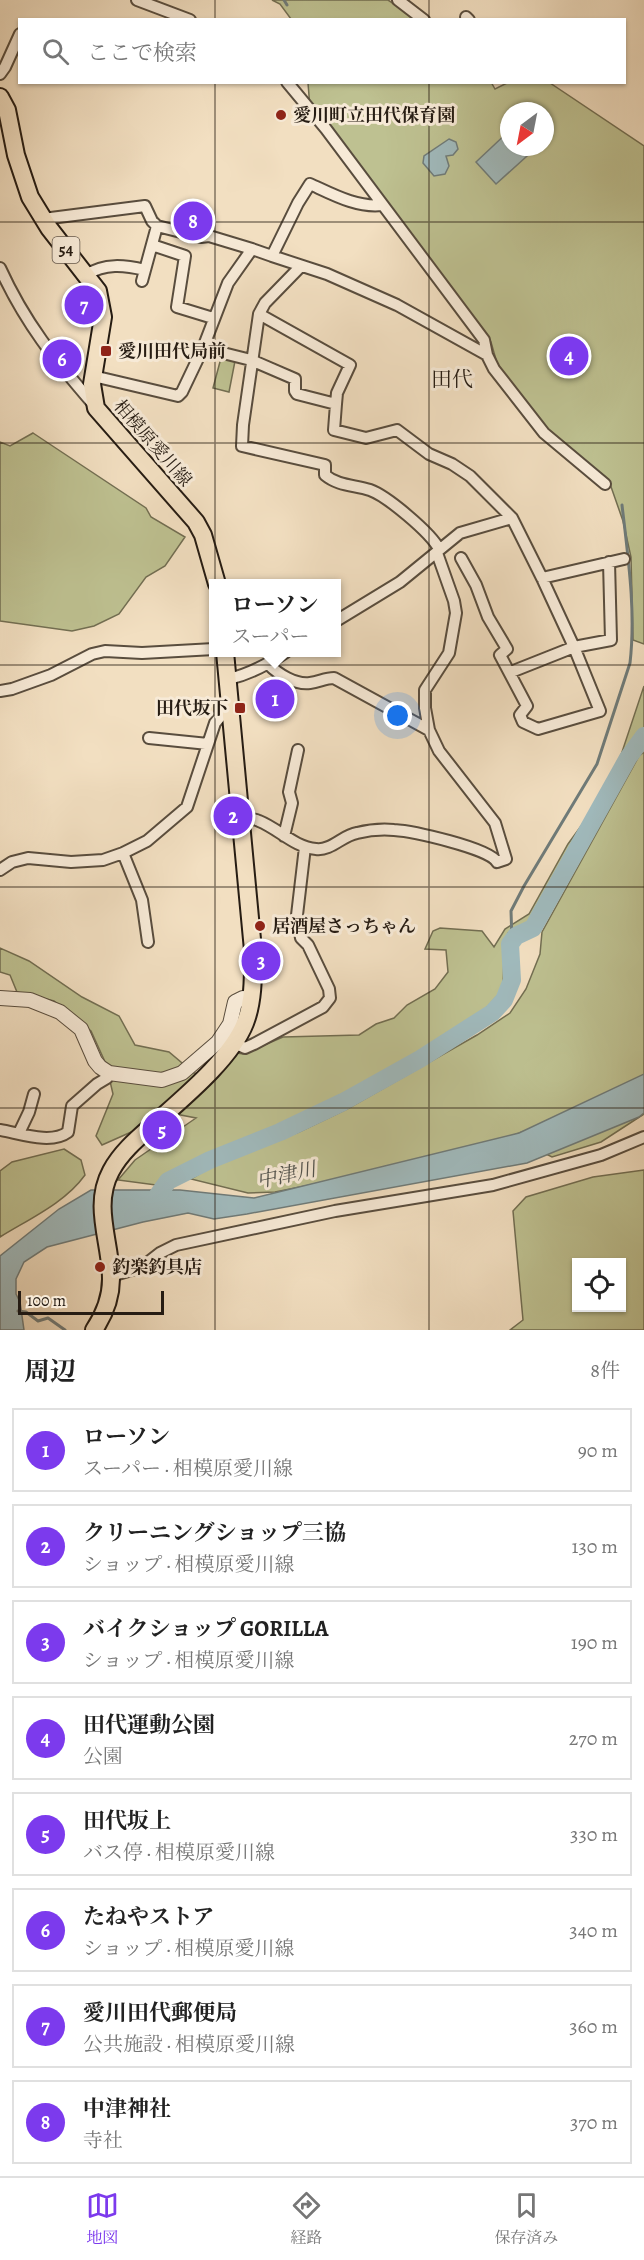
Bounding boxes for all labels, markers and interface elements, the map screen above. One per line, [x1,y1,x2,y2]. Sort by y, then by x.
search box [18,18,626,84]
icon: search [39,35,72,68]
text: ここで検索 [87,38,197,68]
north arrow [500,102,554,156]
place label: 愛川町立田代保育園 [293,103,455,127]
marker: 愛川町立田代保育園 [274,108,288,122]
pin: 8 [174,198,212,244]
road number: 54 [52,237,80,263]
pin: 7 [64,282,104,328]
pin: 4 [550,334,588,378]
pin: 6 [42,336,82,382]
place label: 愛川田代局前 [118,339,226,363]
marker: 愛川田代局前 [99,344,113,358]
district label: 田代 [431,365,473,393]
street label: 相模原愛川線 [109,394,197,492]
popup [209,579,341,657]
text: ローソン [231,590,319,620]
text: スーパー [231,623,309,650]
pin: 1 [256,676,294,722]
place label: 田代坂下 [156,696,228,720]
marker: 田代坂下 [233,701,247,715]
your location [383,701,412,730]
pin: 2 [214,794,252,838]
place label: 居酒屋さっちゃん [272,914,416,938]
marker: 居酒屋さっちゃん [253,919,267,933]
pin: 3 [242,938,280,984]
pin: 5 [142,1108,182,1152]
water label: 中津川 [254,1155,320,1194]
place label: 釣楽釣具店 [112,1255,202,1279]
map controls [572,1258,626,1312]
button: locate [572,1258,626,1312]
marker: 釣楽釣具店 [93,1260,107,1274]
scale bar [18,1288,164,1316]
text: 100 m [27,1290,66,1312]
text: 周辺 [24,1354,76,1389]
text: 8件 [590,1357,620,1384]
text: ローソン [83,1422,170,1452]
text: 1 [42,1437,49,1464]
text: 90 m [578,1437,618,1464]
text: スーパー · 相模原愛川線 [83,1455,293,1482]
text: クリーニングショップ三協 [83,1518,346,1548]
text: 2 [41,1533,50,1560]
text: 130 m [572,1533,618,1560]
text: ショップ · 相模原愛川線 [83,1551,294,1578]
text: バイクショップ GORILLA [83,1614,328,1644]
text: 3 [41,1629,50,1656]
text: 190 m [571,1629,618,1656]
text: ショップ · 相模原愛川線 [83,1647,294,1674]
text: 田代運動公園 [83,1710,215,1740]
text: 4 [41,1725,50,1752]
text: 270 m [569,1725,618,1752]
text: 公園 [83,1743,123,1770]
text: 田代坂上 [83,1806,171,1836]
text: 5 [41,1821,50,1848]
text: 330 m [570,1821,618,1848]
text: バス停 · 相模原愛川線 [83,1839,275,1866]
text: たねやストア [83,1902,214,1932]
text: 6 [41,1917,50,1944]
text: 340 m [569,1917,618,1944]
text: ショップ · 相模原愛川線 [83,1935,294,1962]
text: 愛川田代郵便局 [83,1998,237,2028]
text: 7 [41,2013,50,2040]
text: 360 m [569,2013,618,2040]
text: 公共施設 · 相模原愛川線 [83,2031,295,2058]
text: 中津神社 [83,2094,171,2124]
text: 8 [41,2109,50,2136]
text: 370 m [570,2109,618,2136]
text: 寺社 [83,2127,123,2154]
tab: 地図 [86,2189,119,2249]
tab: 経路 [290,2189,323,2249]
tab: 保存済み [494,2189,558,2249]

